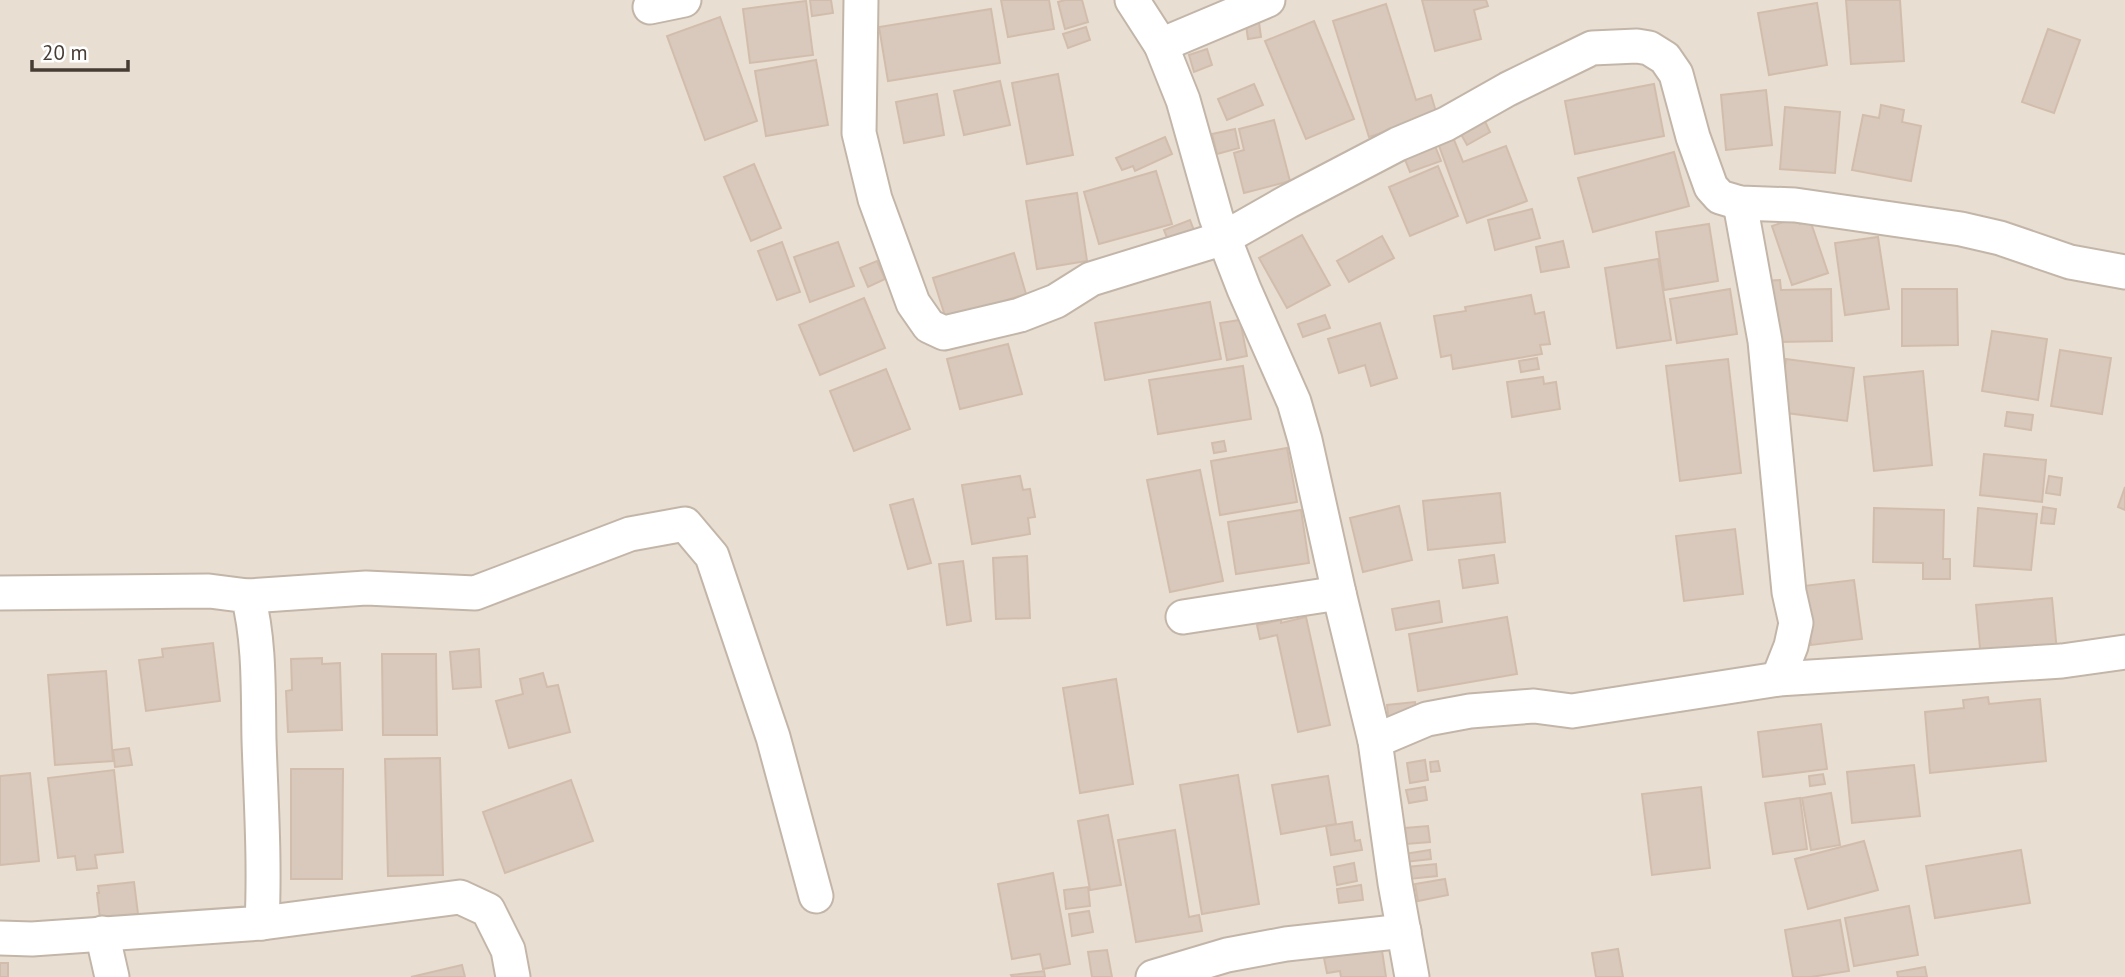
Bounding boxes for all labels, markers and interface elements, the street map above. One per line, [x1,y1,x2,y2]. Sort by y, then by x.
scale bar [32,28,128,72]
text: 20 m [42,39,88,66]

